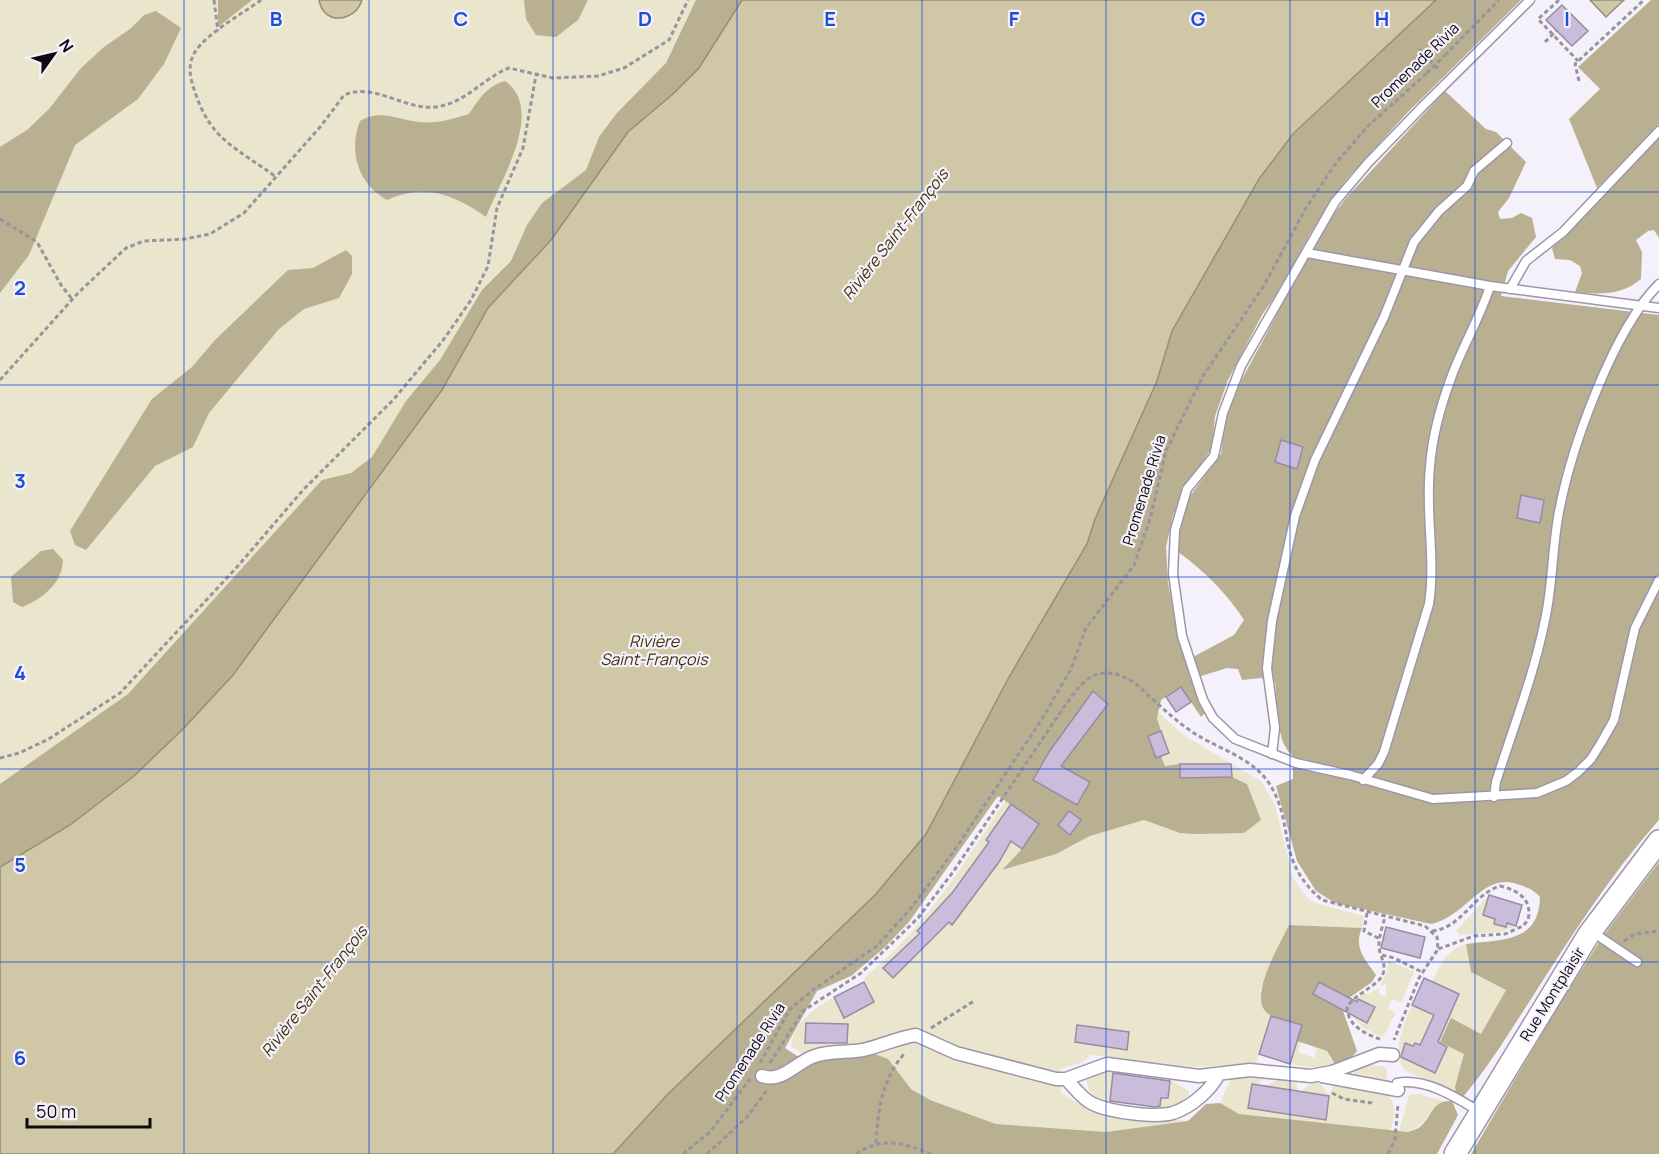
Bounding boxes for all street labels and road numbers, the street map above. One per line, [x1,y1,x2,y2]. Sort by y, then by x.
street label: Promenade Rivia [1366,18,1464,112]
street label: Promenade Rivia [1117,432,1171,548]
street label: Rue Montplaisir [1515,942,1590,1045]
street label: Promenade Rivia [710,998,790,1106]

